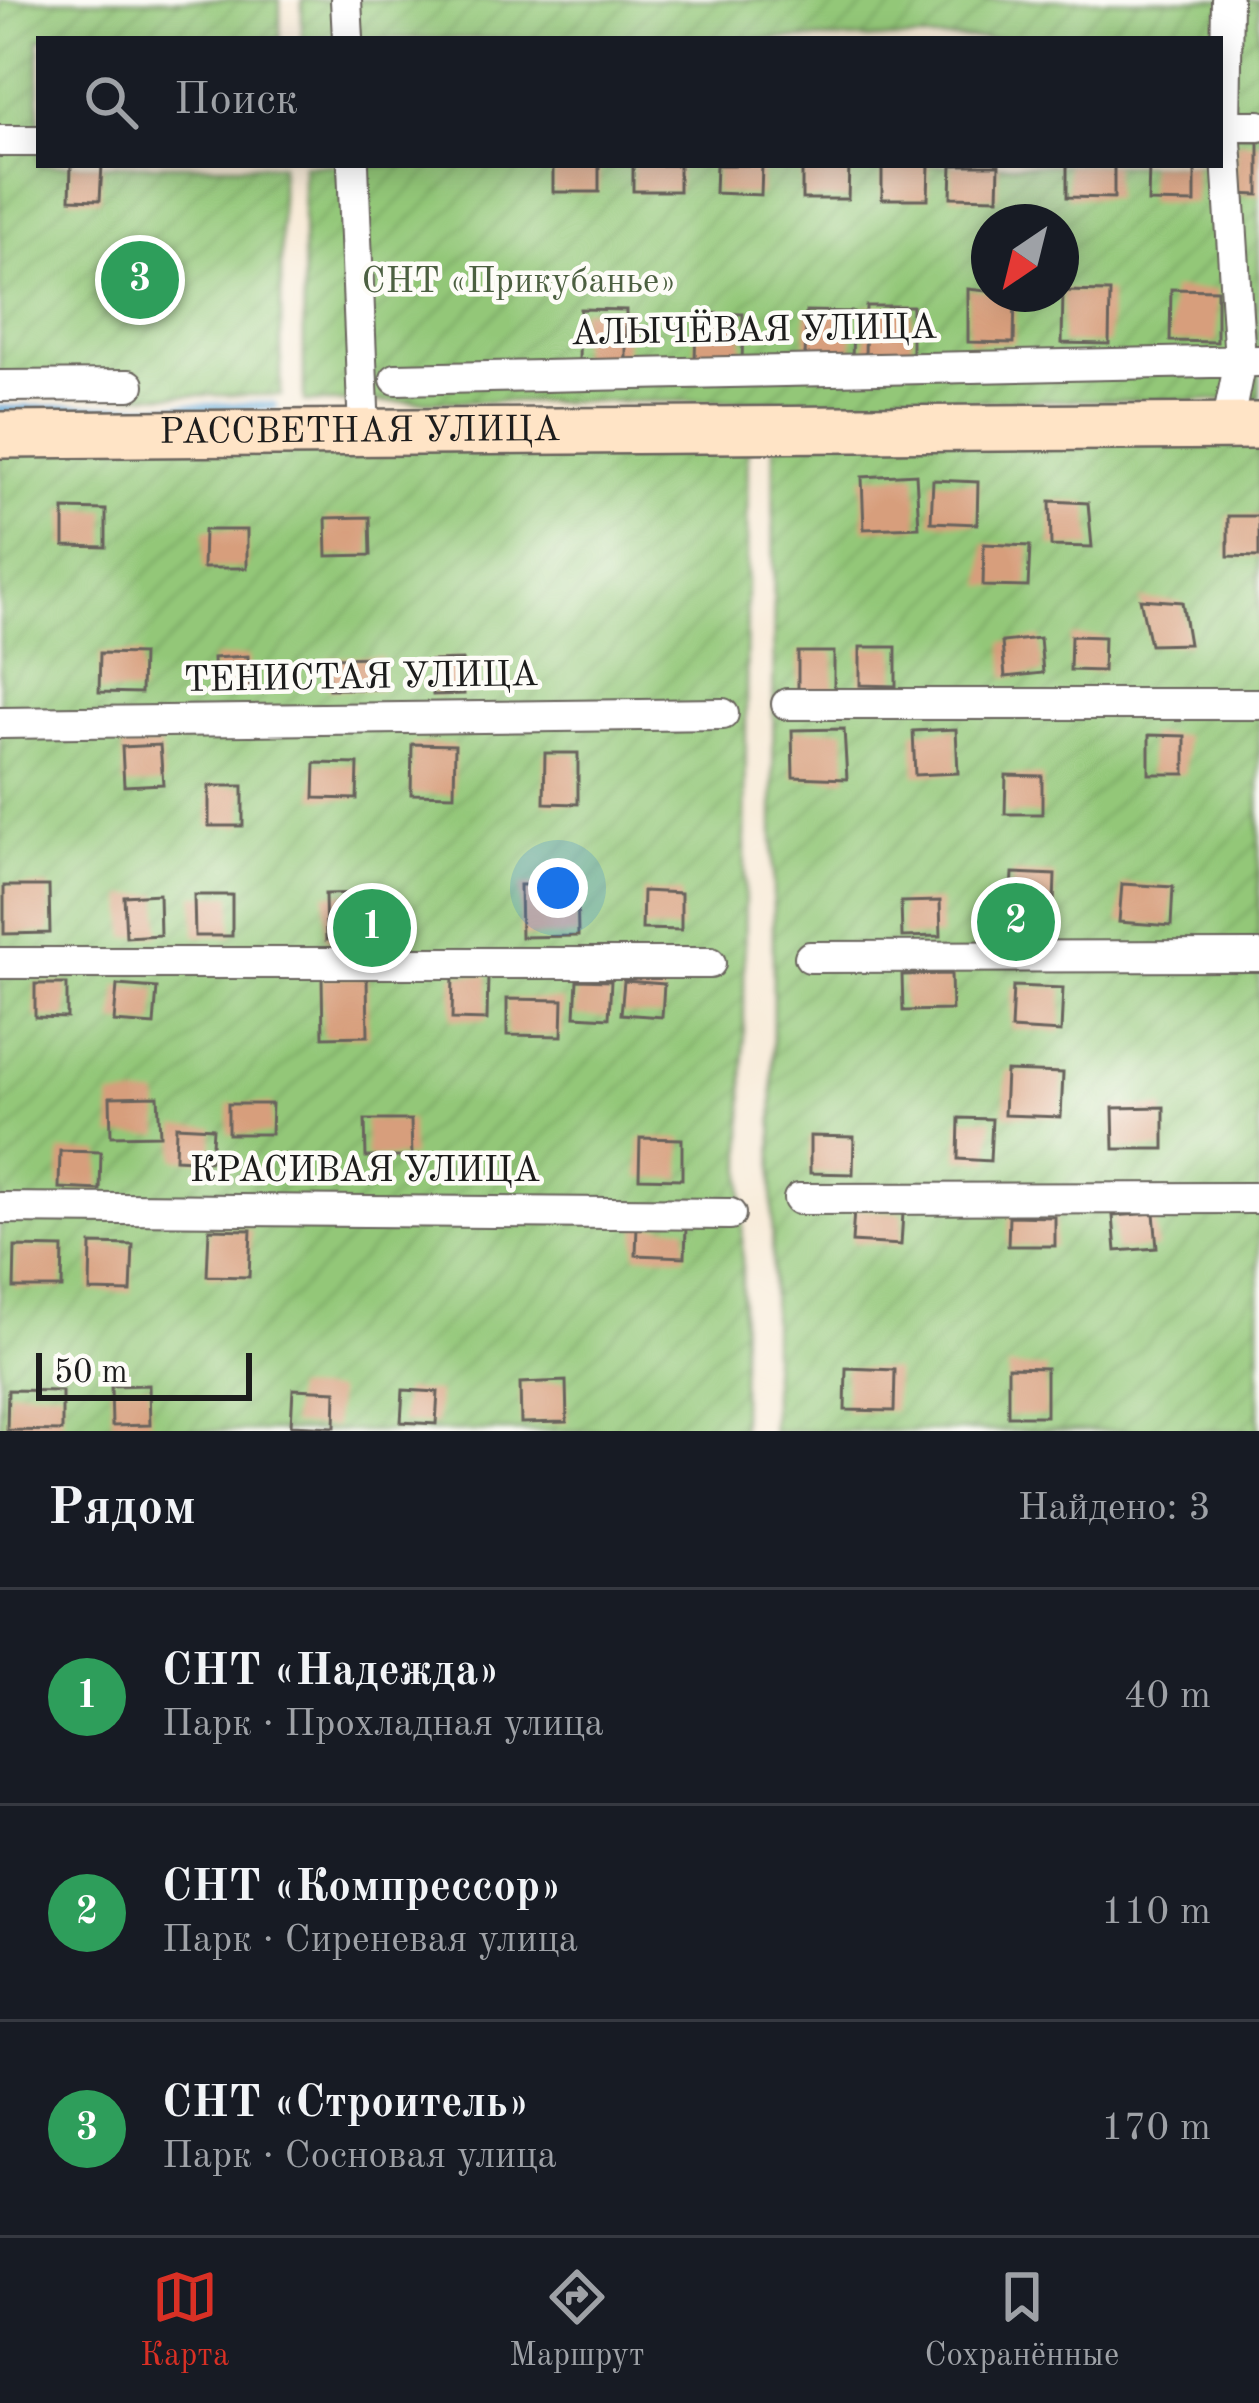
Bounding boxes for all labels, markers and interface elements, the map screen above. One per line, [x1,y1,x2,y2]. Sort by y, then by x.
search box [36,36,1223,168]
icon: search [78,69,144,135]
text: Поиск [174,79,298,124]
north arrow [971,204,1079,312]
pin: 3 [101,235,179,325]
park label: СНТ «Прикубанье» [361,265,677,301]
street label: АЛЫЧЁВАЯ УЛИЦА [570,305,938,353]
street label: РАССВЕТНАЯ УЛИЦА [159,413,561,452]
street label: ТЕНИСТАЯ УЛИЦА [183,658,539,700]
your location [528,858,588,918]
pin: 2 [977,877,1055,967]
pin: 1 [333,883,411,973]
street label: КРАСИВАЯ УЛИЦА [190,1154,540,1190]
scale bar [36,1347,252,1400]
text: 50 m [54,1357,128,1390]
text: Рядом [48,1484,196,1535]
text: Найдено: 3 [1018,1489,1211,1528]
text: СНТ «Надежда» [162,1650,500,1695]
text: 1 [76,1677,98,1716]
text: 40 m [1124,1677,1211,1716]
text: Парк · Прохладная улица [162,1705,604,1744]
text: СНТ «Компрессор» [162,1866,562,1911]
text: 2 [76,1893,98,1932]
text: 110 m [1101,1893,1211,1932]
text: Парк · Сиреневая улица [162,1921,578,1960]
text: СНТ «Строитель» [162,2082,530,2127]
text: 3 [76,2109,98,2148]
text: 170 m [1101,2109,1211,2148]
text: Парк · Сосновая улица [162,2137,557,2176]
tab: Карта [140,2264,229,2377]
tab: Маршрут [509,2264,645,2377]
tab: Сохранённые [924,2264,1119,2377]

